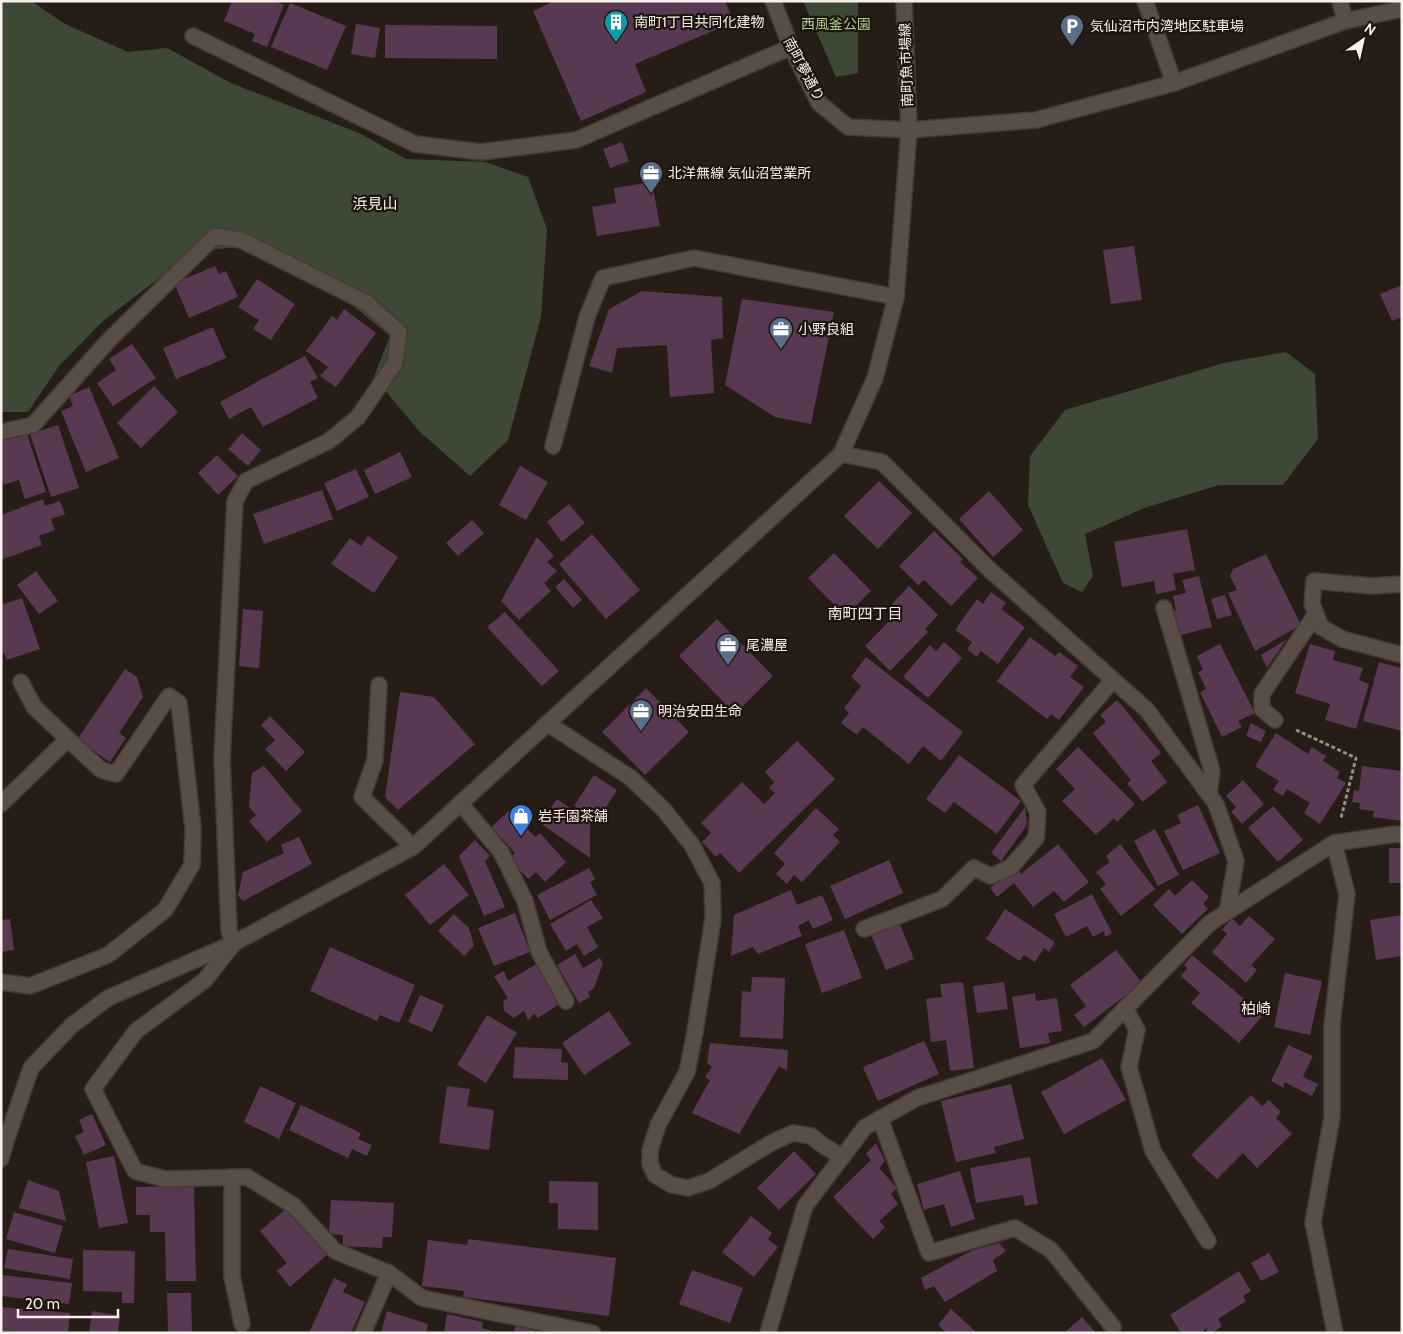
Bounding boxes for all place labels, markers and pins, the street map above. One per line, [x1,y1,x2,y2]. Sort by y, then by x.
building icon: 南町1丁目共同化建物 [603,9,629,43]
place label: 南町1丁目共同化建物 [634,13,765,31]
parking icon: 気仙沼市内湾地区駐車場 [1059,13,1085,47]
place label: 気仙沼市内湾地区駐車場 [1090,17,1244,35]
office icon: 北洋無線 気仙沼営業所 [638,160,664,194]
place label: 北洋無線 気仙沼営業所 [668,164,811,182]
office icon: 小野良組 [768,316,794,350]
place label: 小野良組 [798,320,854,338]
office icon: 尾濃屋 [715,632,741,666]
place label: 尾濃屋 [746,636,788,654]
office icon: 明治安田生命 [628,698,654,732]
place label: 明治安田生命 [658,702,742,720]
shop icon: 岩手園茶舗 [508,803,534,837]
place label: 岩手園茶舗 [538,807,608,825]

